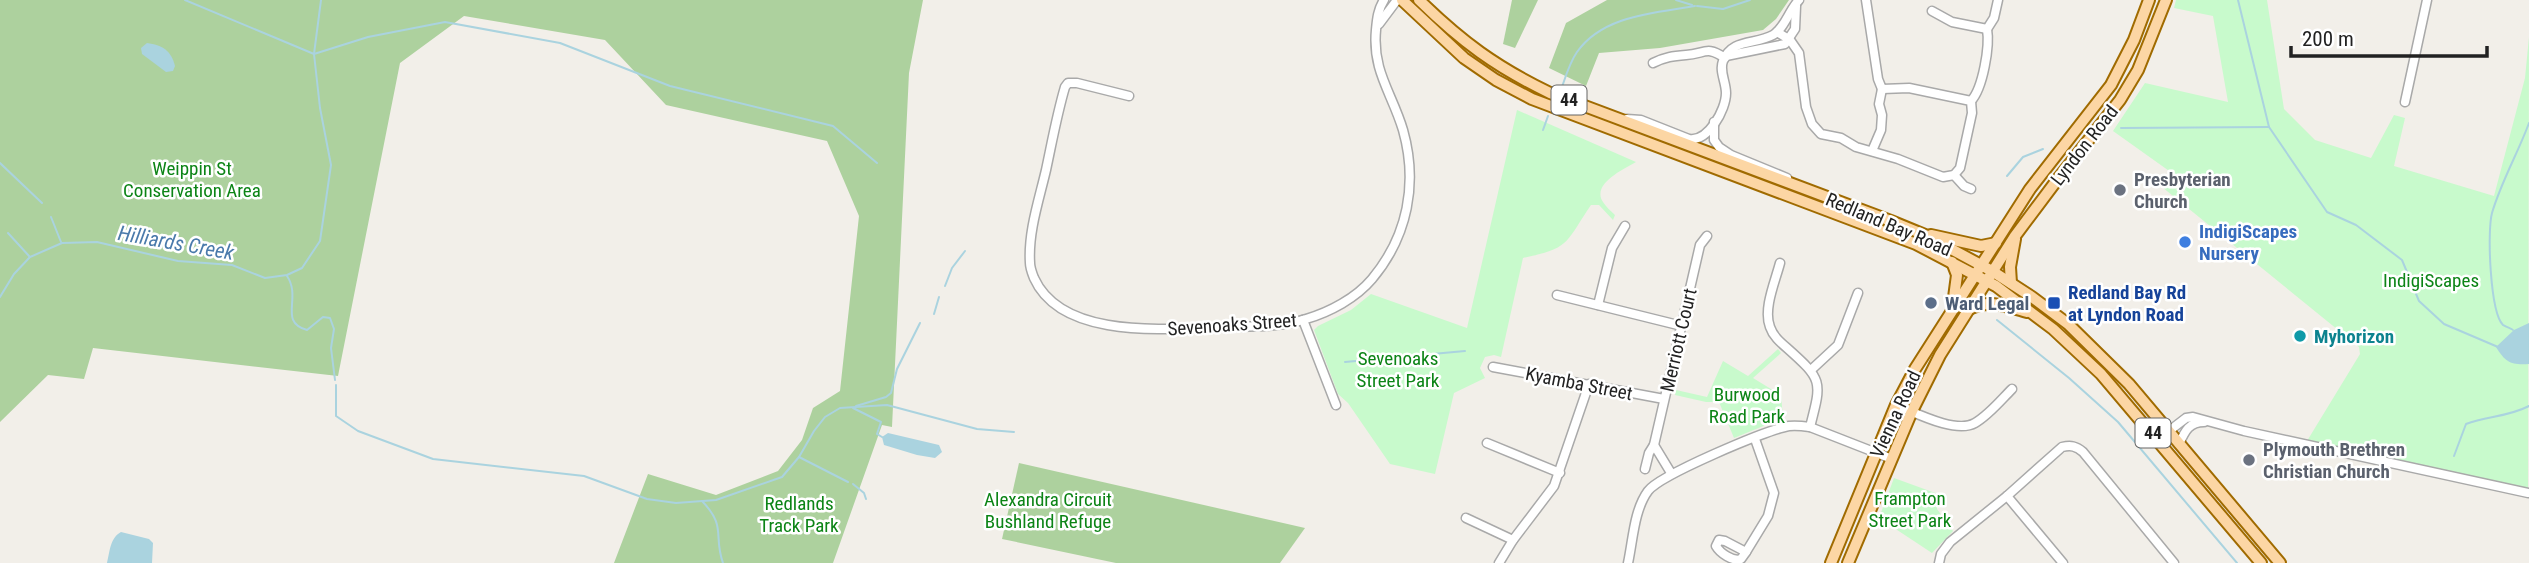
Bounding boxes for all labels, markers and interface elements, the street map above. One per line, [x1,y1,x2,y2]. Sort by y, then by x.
scale bar [2291,14,2487,58]
text: 200 m [2302,27,2354,51]
road number: 44 [1552,86,1586,114]
street label: Lyndon Road [2046,101,2123,190]
park label: Weippin St Conservation Area [123,157,261,202]
place label: Presbyterian Church [2134,168,2231,213]
marker: Presbyterian Church [2112,182,2128,198]
street label: Redland Bay Road [1822,188,1955,261]
place label: IndigiScapes Nursery [2199,220,2297,265]
water label: Hilliards Creek [116,221,237,265]
marker: IndigiScapes Nursery [2177,234,2193,250]
park label: IndigiScapes [2383,269,2479,292]
place label: Redland Bay Rd at Lyndon Road [2068,281,2186,326]
street label: Merriott Court [1655,286,1702,394]
place label: Ward Legal [1945,292,2029,315]
marker: Ward Legal [1923,295,1939,311]
marker: Redland Bay Rd at Lyndon Road [2046,295,2062,311]
street label: Sevenoaks Street [1167,309,1297,340]
place label: Myhorizon [2314,325,2394,348]
marker: Myhorizon [2292,328,2308,344]
park label: Sevenoaks Street Park [1357,347,1440,392]
street label: Kyamba Street [1523,362,1634,405]
street label: Vienna Road [1865,367,1926,462]
park label: Burwood Road Park [1709,383,1786,428]
road number: 44 [2136,418,2170,447]
place label: Plymouth Brethren Christian Church [2263,438,2405,483]
marker: Plymouth Brethren Christian Church [2241,452,2257,468]
park label: Frampton Street Park [1869,487,1952,532]
park label: Alexandra Circuit Bushland Refuge [984,488,1112,533]
park label: Redlands Track Park [759,492,839,537]

